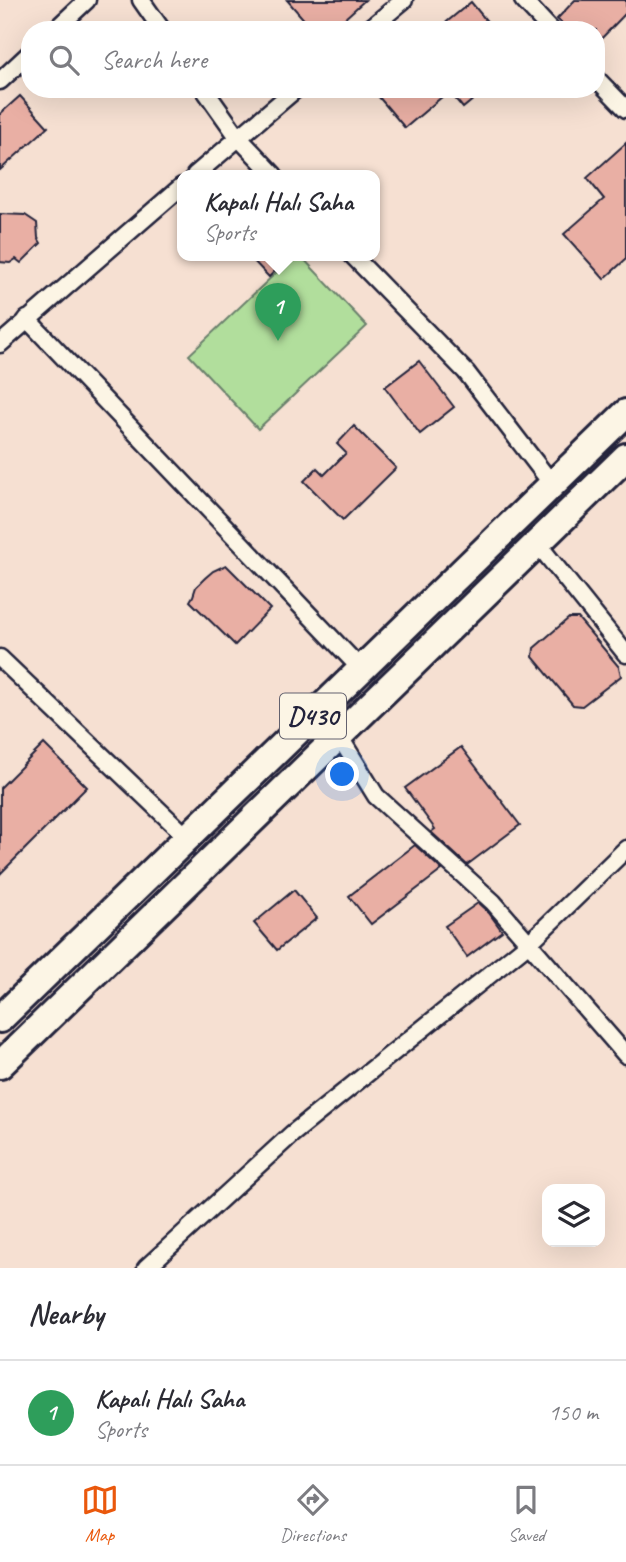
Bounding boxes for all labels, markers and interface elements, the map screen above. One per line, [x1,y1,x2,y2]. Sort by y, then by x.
search box [21,21,605,98]
icon: search [45,41,83,79]
text: Search here [101,43,207,76]
popup [177,170,380,261]
text: Kapalı Halı Saha [204,185,353,218]
text: Sports [204,218,255,247]
pin: 1 [255,283,301,341]
road number: D430 [280,694,346,738]
your location [325,757,359,791]
map controls [542,1184,605,1247]
button: layers [542,1184,605,1247]
text: Nearby [28,1295,104,1333]
text: Kapalı Halı Saha [95,1382,245,1415]
text: 1 [46,1398,56,1427]
text: 150 m [549,1398,598,1427]
text: Sports [95,1415,147,1444]
tab: Map [81,1481,119,1547]
tab: Directions [280,1481,346,1547]
tab: Saved [507,1481,545,1547]

